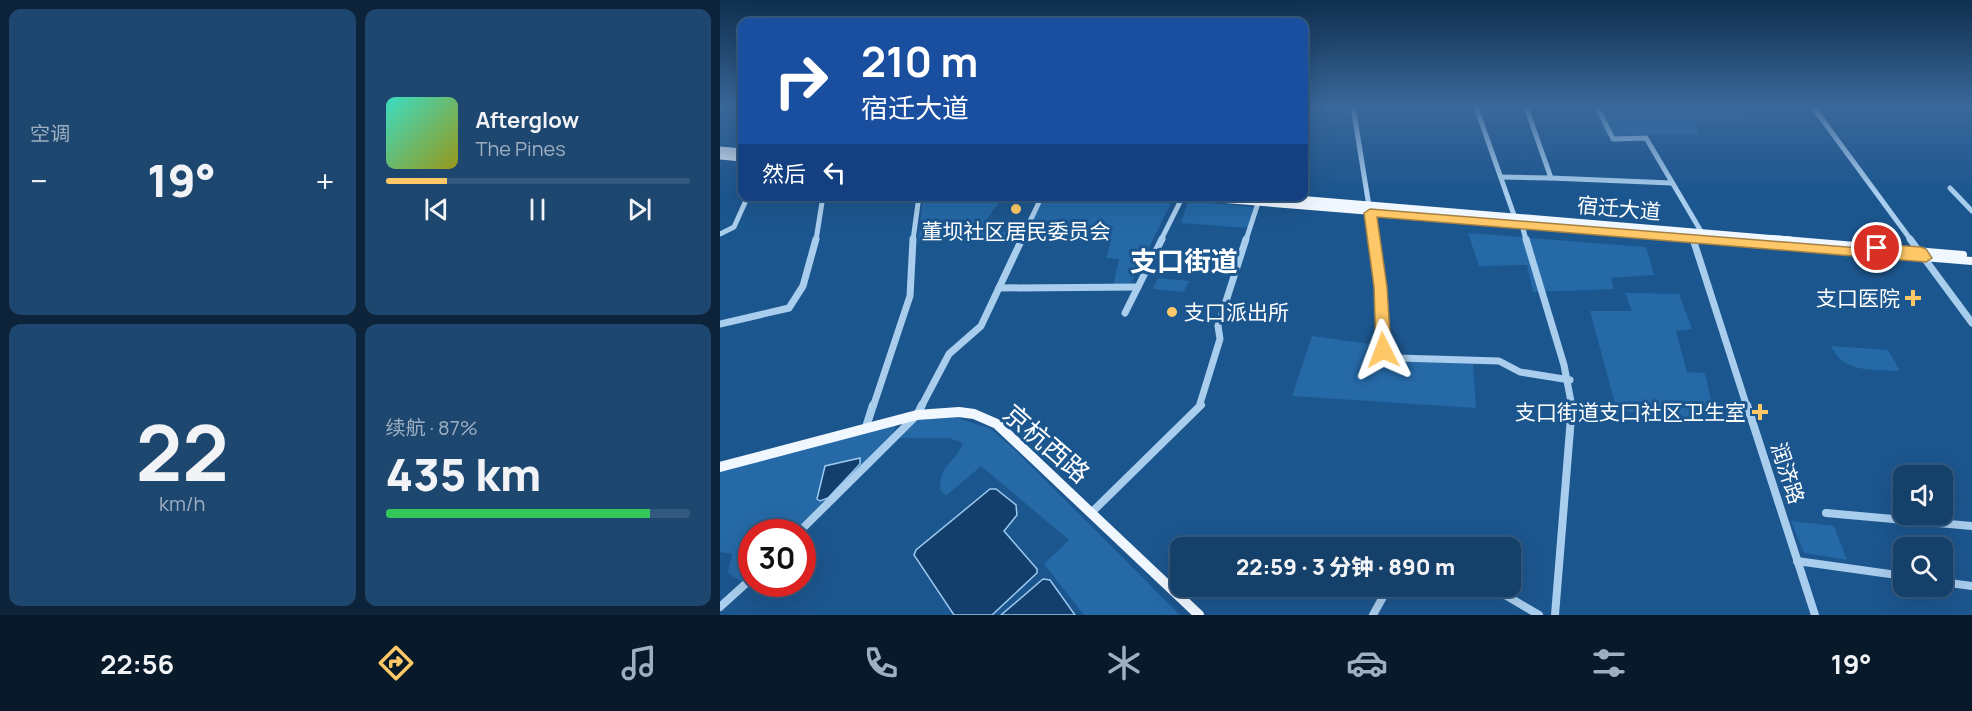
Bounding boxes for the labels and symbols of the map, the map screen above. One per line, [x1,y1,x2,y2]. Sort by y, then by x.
street label: 宿迁大道 [1576,190,1662,226]
marker: 董坝社区居民委员会 [1009,202,1023,216]
place label: 董坝社区居民委员会 [922,217,1111,245]
pin [1851,222,1902,273]
district label: 支口街道 [1130,242,1238,279]
place label: 支口医院 [1816,284,1900,312]
marker: 支口医院 [1904,289,1922,307]
place label: 支口派出所 [1184,298,1289,326]
marker: 支口派出所 [1165,305,1179,319]
position arrow [1351,318,1415,382]
street label: 京杭西路 [996,395,1098,491]
place label: 支口街道支口社区卫生室 [1515,398,1746,426]
marker: 支口街道支口社区卫生室 [1751,403,1769,421]
street label: 润济路 [1765,439,1811,507]
speed limit sign: 30 [738,519,816,597]

